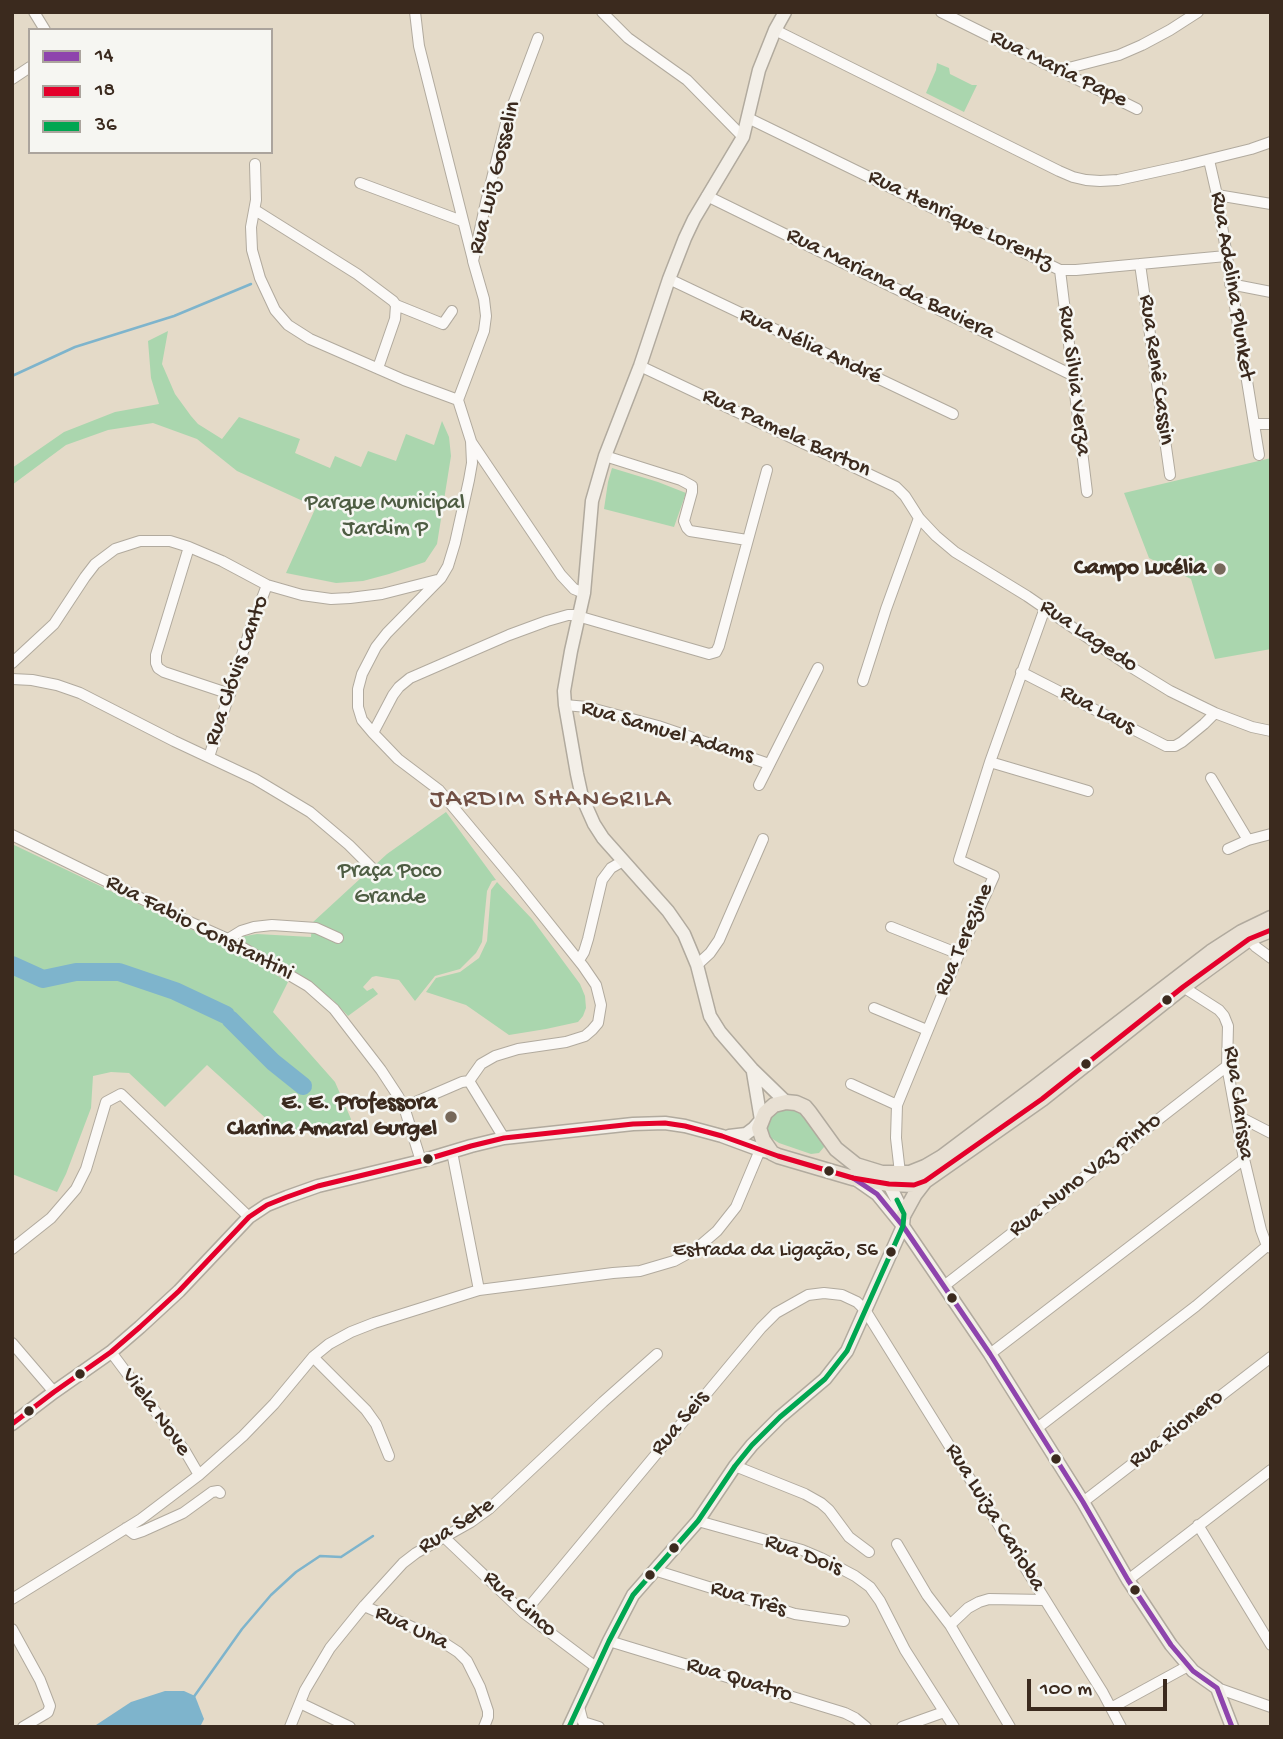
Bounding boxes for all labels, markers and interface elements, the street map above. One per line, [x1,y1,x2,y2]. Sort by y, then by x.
street label: Rua Maria Pape [985,25,1131,115]
legend [28,28,273,154]
text: 14 [95,44,113,69]
text: 18 [95,79,115,104]
street label: Rua Luiz Gosselin [464,98,528,258]
text: 36 [95,114,117,139]
street label: Rua Henrique Lorentz [863,164,1057,278]
street label: Rua Adelina Plunket [1202,190,1260,382]
street label: Rua Mariana da Baviera [781,222,999,348]
street label: Rua Renê Cassin [1131,293,1179,447]
street label: Rua Nélia André [734,302,886,392]
street label: Rua Silvia Verza [1050,304,1096,458]
street label: Rua Pamela Barton [697,383,875,485]
park label: Parque Municipal Jardim P [305,490,465,544]
place label: Campo Lucélia [1074,555,1206,583]
marker: Campo Lucélia [1212,561,1228,577]
street label: Rua Clóvis Canto [199,592,277,750]
street label: Rua Lagedo [1034,594,1142,680]
street label: Rua Laus [1055,680,1139,742]
street label: Rua Samuel Adams [577,695,757,771]
district label: JARDIM SHANGRILA [432,785,670,817]
park label: Praça Poco Grande [338,858,442,912]
street label: Rua Fabio Constantini [100,870,298,988]
street label: Rua Terezine [929,880,1001,1000]
unlabelled marker [1160,993,1174,1007]
street label: Rua Clarissa [1215,1045,1259,1161]
unlabelled marker [1079,1057,1093,1071]
place label: E. E. Professora Clarina Amaral Gurgel [227,1090,437,1144]
street label: Rua Nuno Vaz Pinto [1004,1108,1168,1244]
marker: E. E. Professora Clarina Amaral Gurgel [443,1109,459,1125]
unlabelled marker [421,1152,435,1166]
unlabelled marker [822,1164,836,1178]
place label: Estrada da Ligação, 56 [673,1239,878,1265]
marker: Estrada da Ligação, 56 [884,1245,898,1259]
unlabelled marker [945,1291,959,1305]
street label: Viela Nove [114,1364,196,1462]
unlabelled marker [73,1367,87,1381]
street label: Rua Rionero [1124,1384,1230,1476]
street label: Rua Seis [646,1386,716,1462]
unlabelled marker [22,1404,36,1418]
street label: Rua Luiza Carioba [938,1439,1050,1597]
unlabelled marker [1049,1452,1063,1466]
street label: Rua Sete [414,1492,500,1562]
street label: Rua Dois [760,1529,846,1583]
unlabelled marker [667,1541,681,1555]
street label: Rua Cinco [476,1565,562,1645]
unlabelled marker [643,1568,657,1582]
street label: Rua Três [706,1575,790,1625]
unlabelled marker [1128,1583,1142,1597]
street label: Rua Una [370,1600,452,1658]
street label: Rua Quatro [683,1652,795,1710]
scale bar [1031,1666,1171,1710]
text: 100 m [1040,1678,1092,1703]

